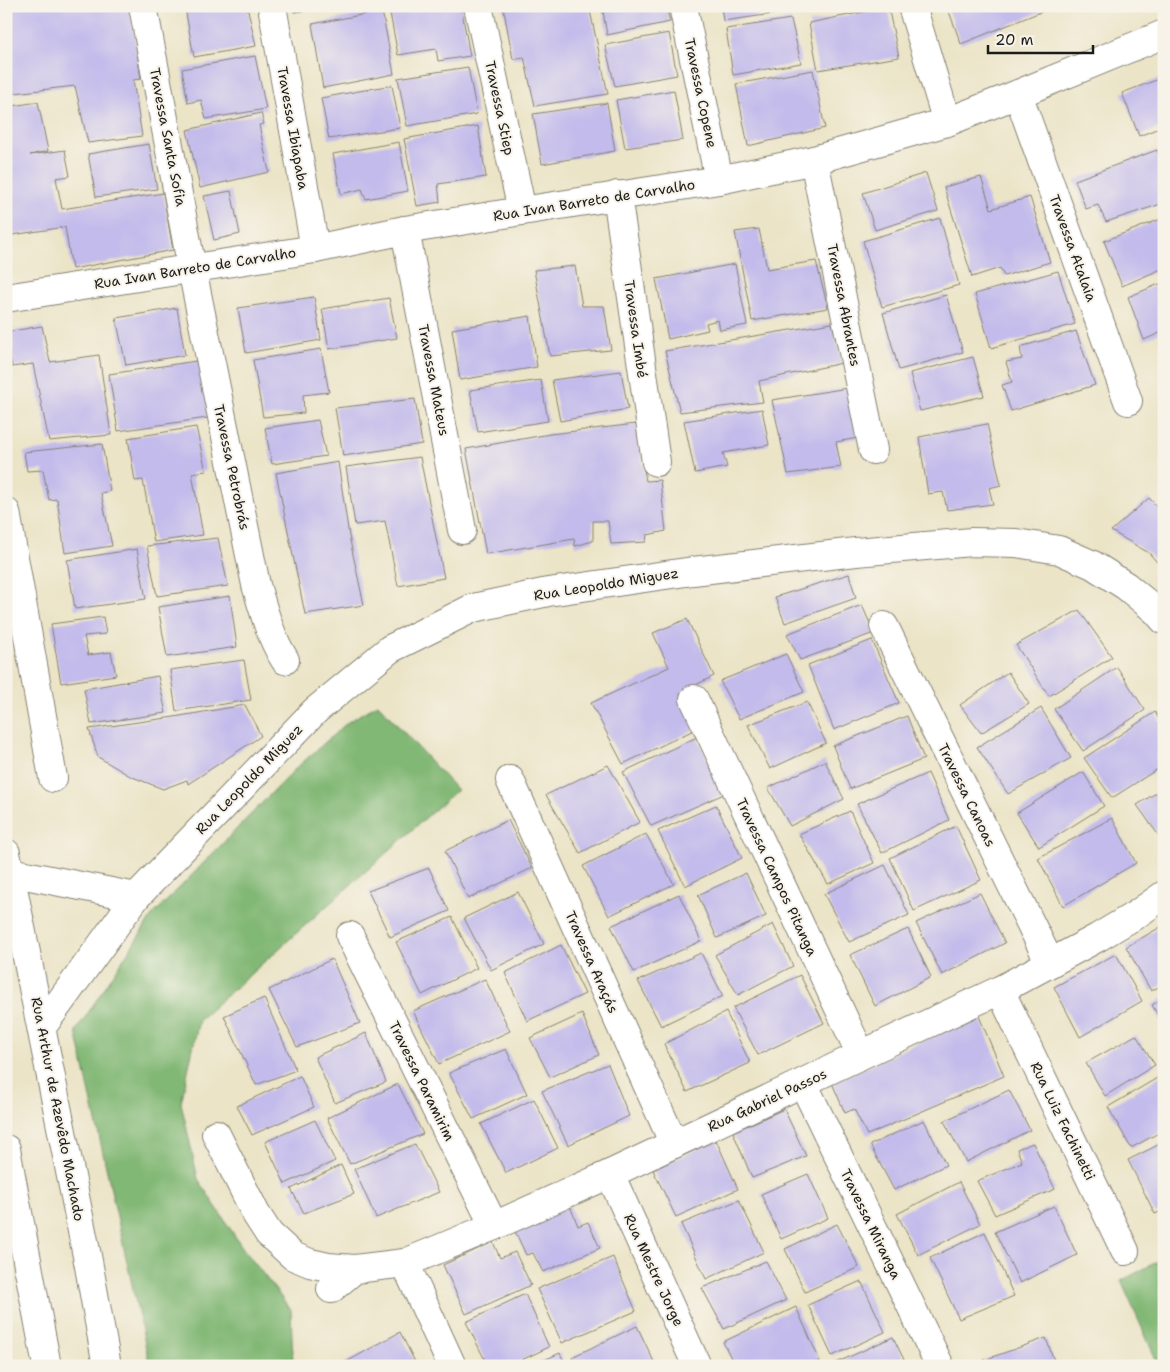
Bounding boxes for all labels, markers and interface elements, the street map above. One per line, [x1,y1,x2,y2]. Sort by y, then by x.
scale bar [988,22,1092,54]
text: 20 m [995,30,1034,50]
street label: Travessa Copene [681,36,721,150]
street label: Travessa Stiep [481,59,519,157]
street label: Travessa Ibiapaba [273,65,313,191]
street label: Travessa Santa Sofia [146,66,190,208]
street label: Rua Ivan Barreto de Carvalho [492,175,696,225]
street label: Travessa Atalaia [1045,192,1101,304]
street label: Travessa Abrantes [823,242,865,368]
street label: Rua Ivan Barreto de Carvalho [93,243,297,293]
street label: Travessa Imbé [620,279,652,379]
street label: Travessa Mateus [414,323,454,437]
street label: Travessa Petrobrás [210,402,254,532]
street label: Rua Leopoldo Miguez [532,564,680,604]
street label: Rua Leopoldo Miguez [192,720,306,838]
street label: Travessa Canoas [934,740,1000,850]
street label: Travessa Campos Pitanga [732,795,822,959]
street label: Travessa Araçás [561,908,623,1016]
street label: Rua Arthur de Azevêdo Machado [27,995,89,1223]
street label: Travessa Paramirim [385,1018,459,1144]
street label: Rua Luiz Fachinetti [1027,1059,1099,1183]
street label: Rua Gabriel Passos [705,1064,830,1136]
street label: Travessa Miranga [837,1166,906,1282]
street label: Rua Mestre Jorge [620,1211,688,1329]

